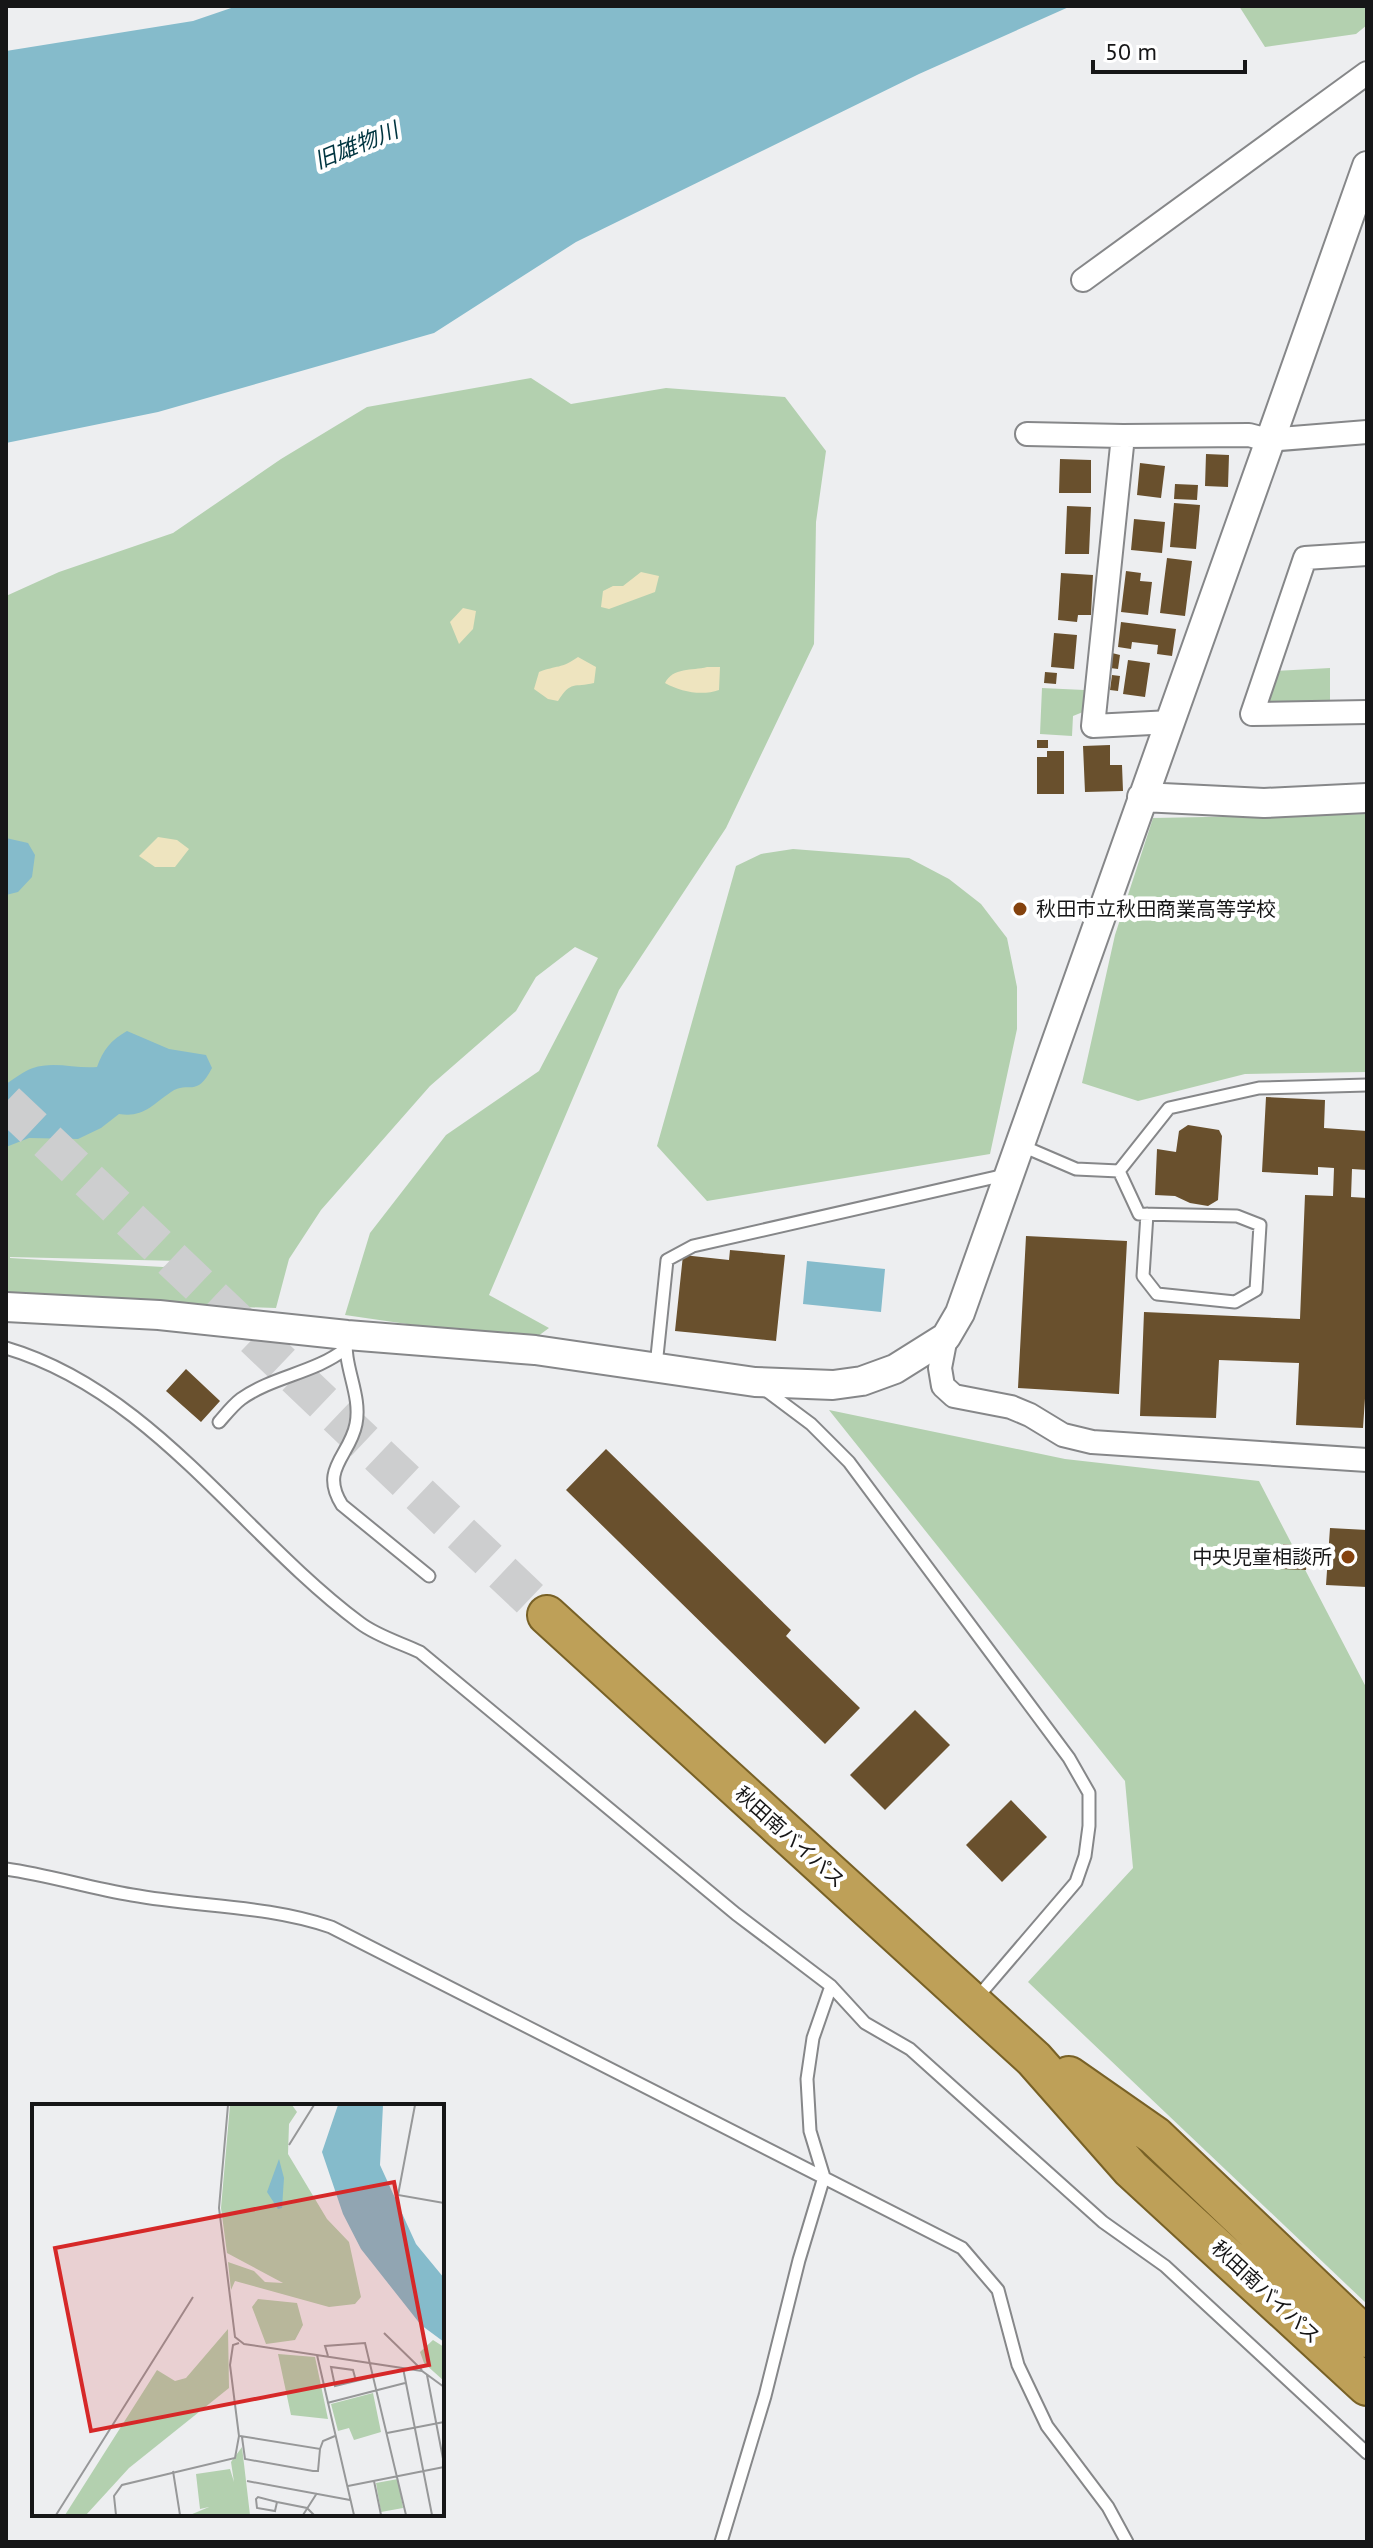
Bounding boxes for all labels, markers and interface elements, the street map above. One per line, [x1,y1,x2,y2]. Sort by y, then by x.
scale bar [1093,24,1245,74]
text: 50 m [1105,36,1157,67]
water label: 旧雄物川 [310,115,404,174]
place label: 秋田市立秋田商業高等学校 [1036,896,1276,922]
marker: 秋田市立秋田商業高等学校 [1011,900,1029,918]
place label: 中央児童相談所 [1192,1544,1332,1570]
marker: 中央児童相談所 [1339,1548,1357,1566]
street label: 秋田南バイパス [729,1781,851,1893]
inset map [32,2104,444,2516]
street label: 秋田南バイパス [1206,2235,1326,2349]

